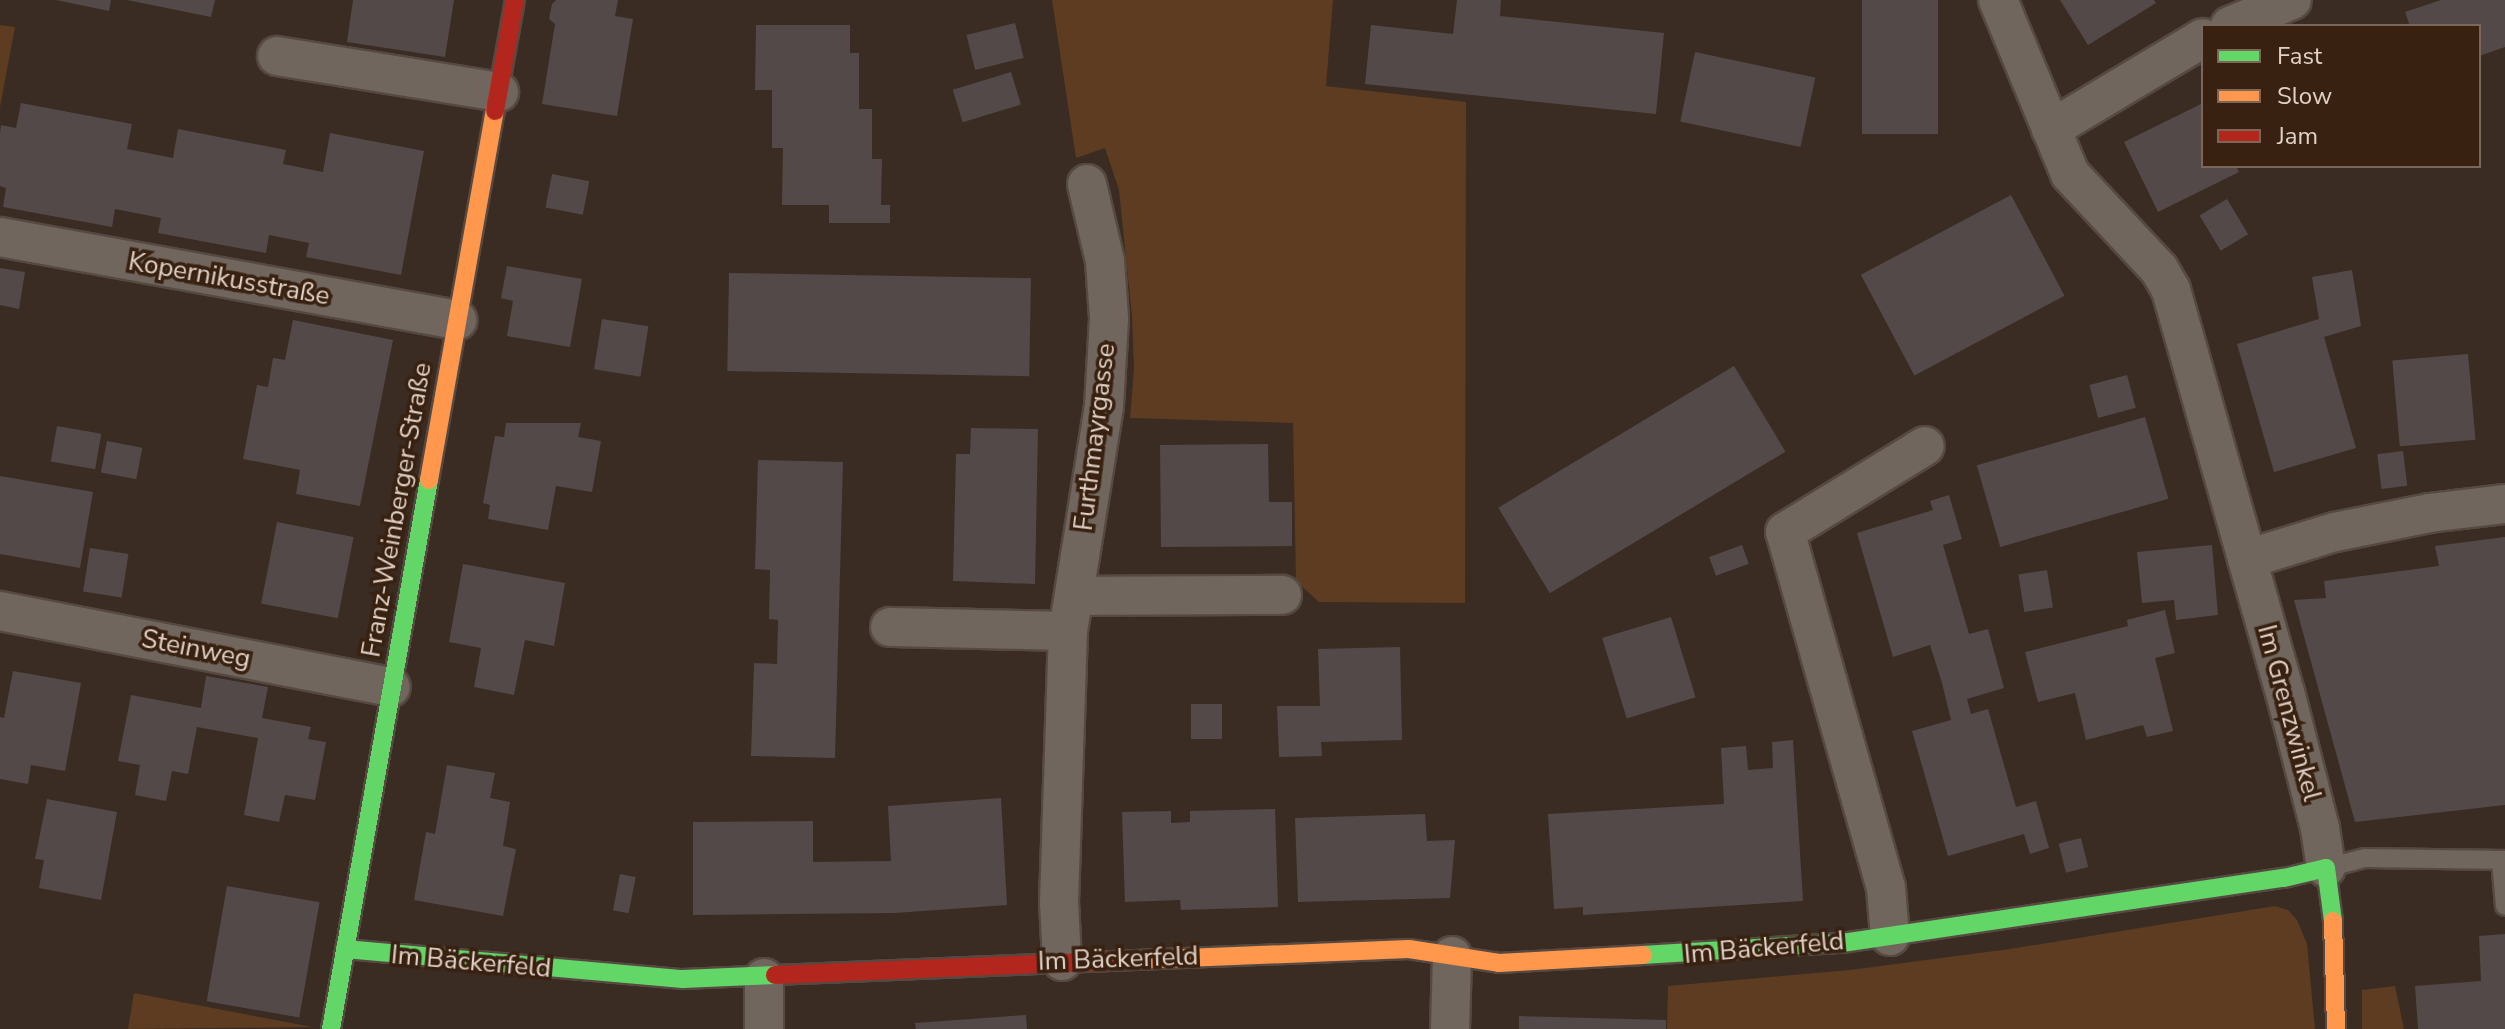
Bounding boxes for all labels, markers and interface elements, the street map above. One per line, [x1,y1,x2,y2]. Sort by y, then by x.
legend [2201,24,2481,168]
text: Fast [2277,40,2322,72]
text: Slow [2277,80,2332,112]
text: Jam [2277,120,2318,152]
street label: Kopernikusstraße [126,246,332,312]
street label: Furthmayrgasse [1068,341,1122,533]
street label: Franz-Weinberger-Straße [356,360,438,660]
street label: Im Grenzwinkel [2251,622,2327,804]
street label: Steinweg [139,623,253,675]
street label: Im Bäckerfeld [1683,925,1845,971]
street label: Im Bäckerfeld [390,939,552,985]
street label: Im Bäckerfeld [1037,941,1199,977]

